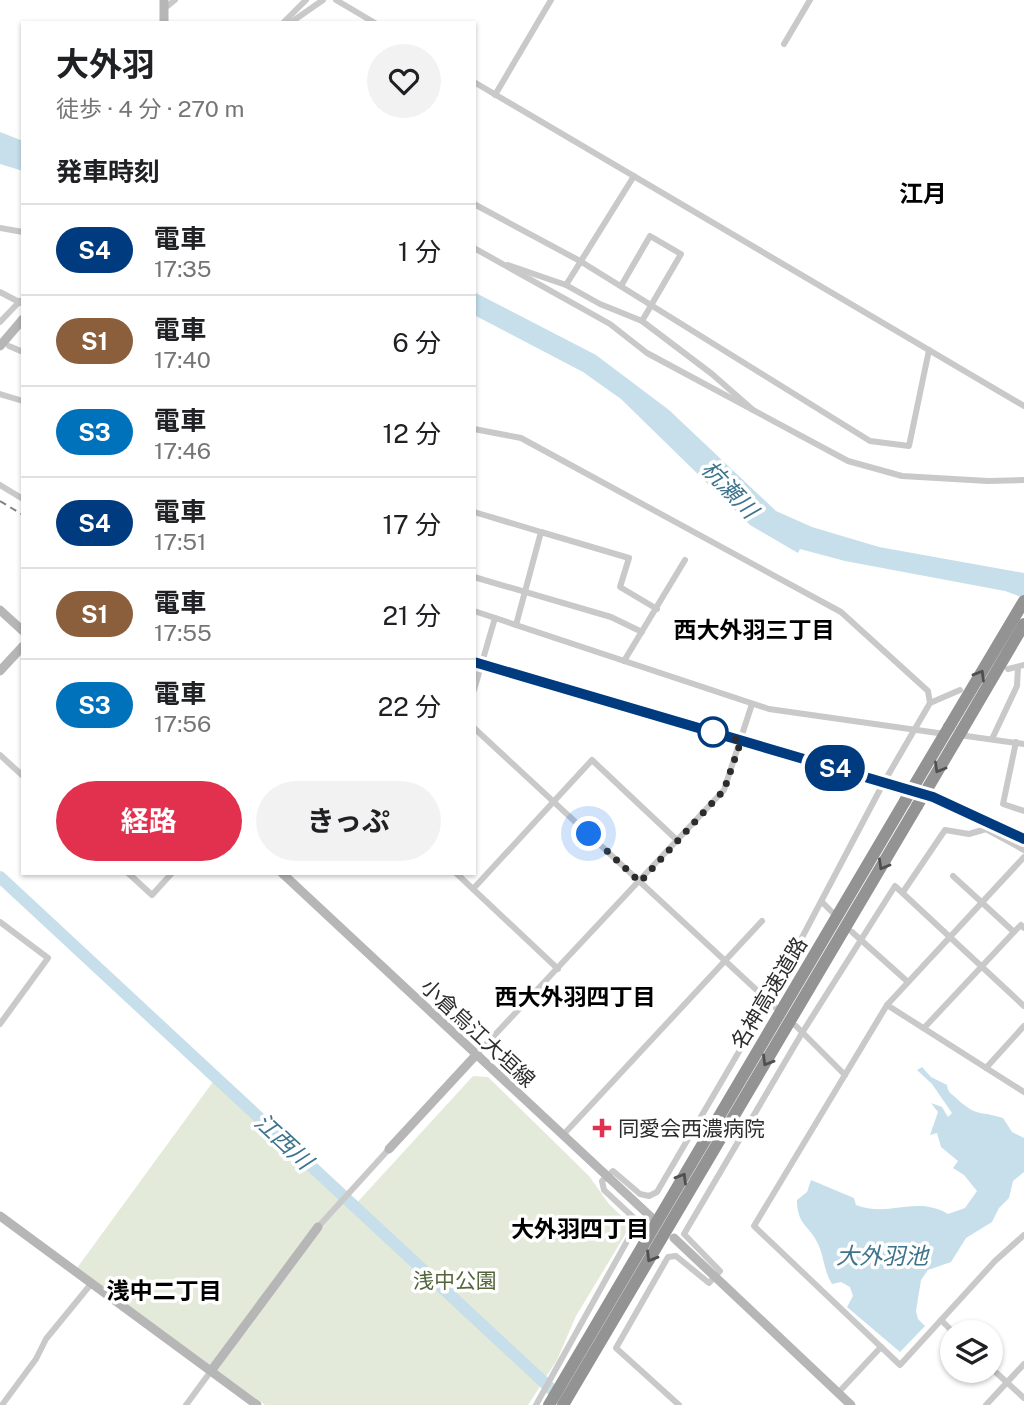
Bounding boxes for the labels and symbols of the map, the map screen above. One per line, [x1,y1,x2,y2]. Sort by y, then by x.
district label: 江月 [899,179,947,207]
water label: 杭瀬川 [696,455,766,525]
district label: 西大外羽三丁目 [674,616,835,643]
one-way arrow [972,669,985,682]
unlabelled marker [698,717,728,747]
line badge: S4 [804,745,866,791]
one-way arrow [935,760,948,773]
your location [571,816,606,851]
one-way arrow [878,858,891,871]
street label: 名神高速道路 [726,933,812,1053]
street label: 小倉烏江大垣線 [416,974,540,1092]
district label: 西大外羽四丁目 [495,983,656,1010]
one-way arrow [762,1054,775,1067]
water label: 江西川 [250,1108,321,1176]
place label: 同愛会西濃病院 [618,1116,765,1141]
marker: 同愛会西濃病院 [592,1118,612,1138]
one-way arrow [674,1173,687,1186]
district label: 大外羽四丁目 [511,1215,649,1242]
water label: 大外羽池 [836,1242,930,1269]
one-way arrow [646,1249,659,1262]
park label: 浅中公園 [413,1268,497,1293]
district label: 浅中二丁目 [107,1277,222,1304]

